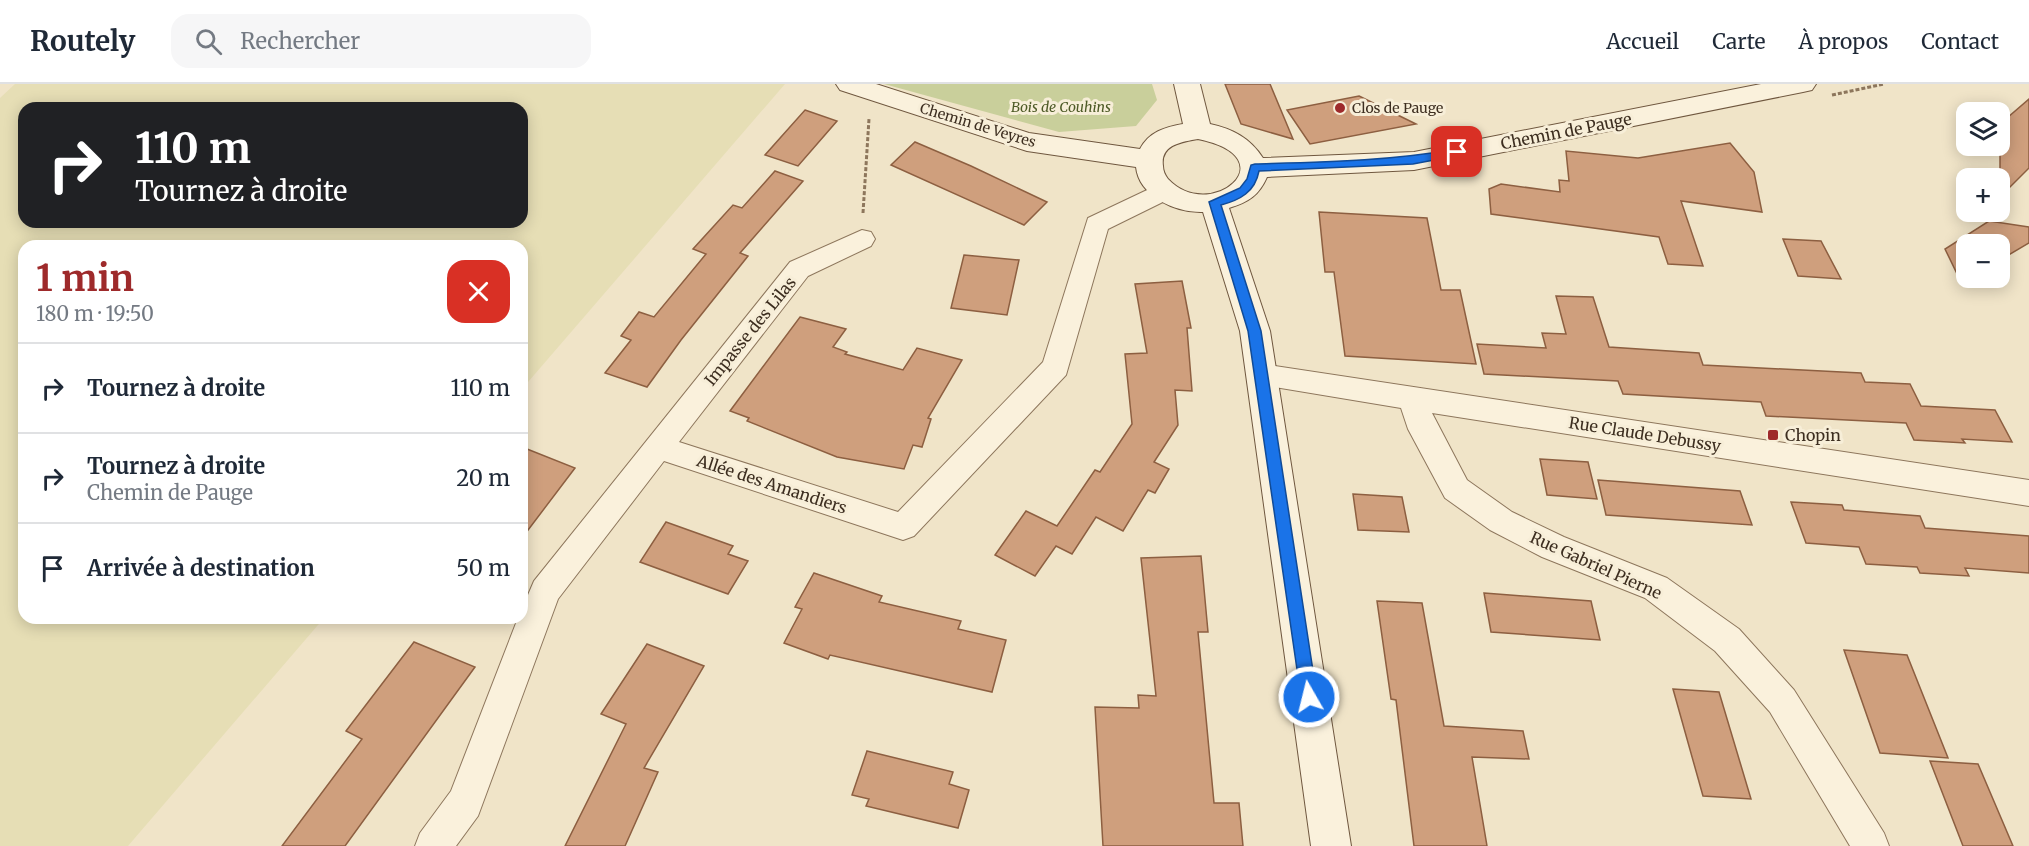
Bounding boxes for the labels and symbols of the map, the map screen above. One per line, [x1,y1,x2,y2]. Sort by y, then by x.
park label: Bois de Couhins [1011,98,1111,116]
street label: Chemin de Veyres [918,99,1038,151]
place label: Clos de Pauge [1352,99,1443,117]
marker: Clos de Pauge [1333,101,1347,115]
street label: Chemin de Pauge [1499,109,1633,153]
pin [1431,126,1482,177]
street label: Impasse des Lilas [700,272,800,389]
street label: Rue Claude Debussy [1567,412,1723,456]
place label: Chopin [1785,425,1841,445]
marker: Chopin [1766,428,1780,442]
street label: Allée des Amandiers [694,450,850,518]
street label: Rue Gabriel Pierne [1527,527,1665,603]
position arrow [1277,665,1341,729]

